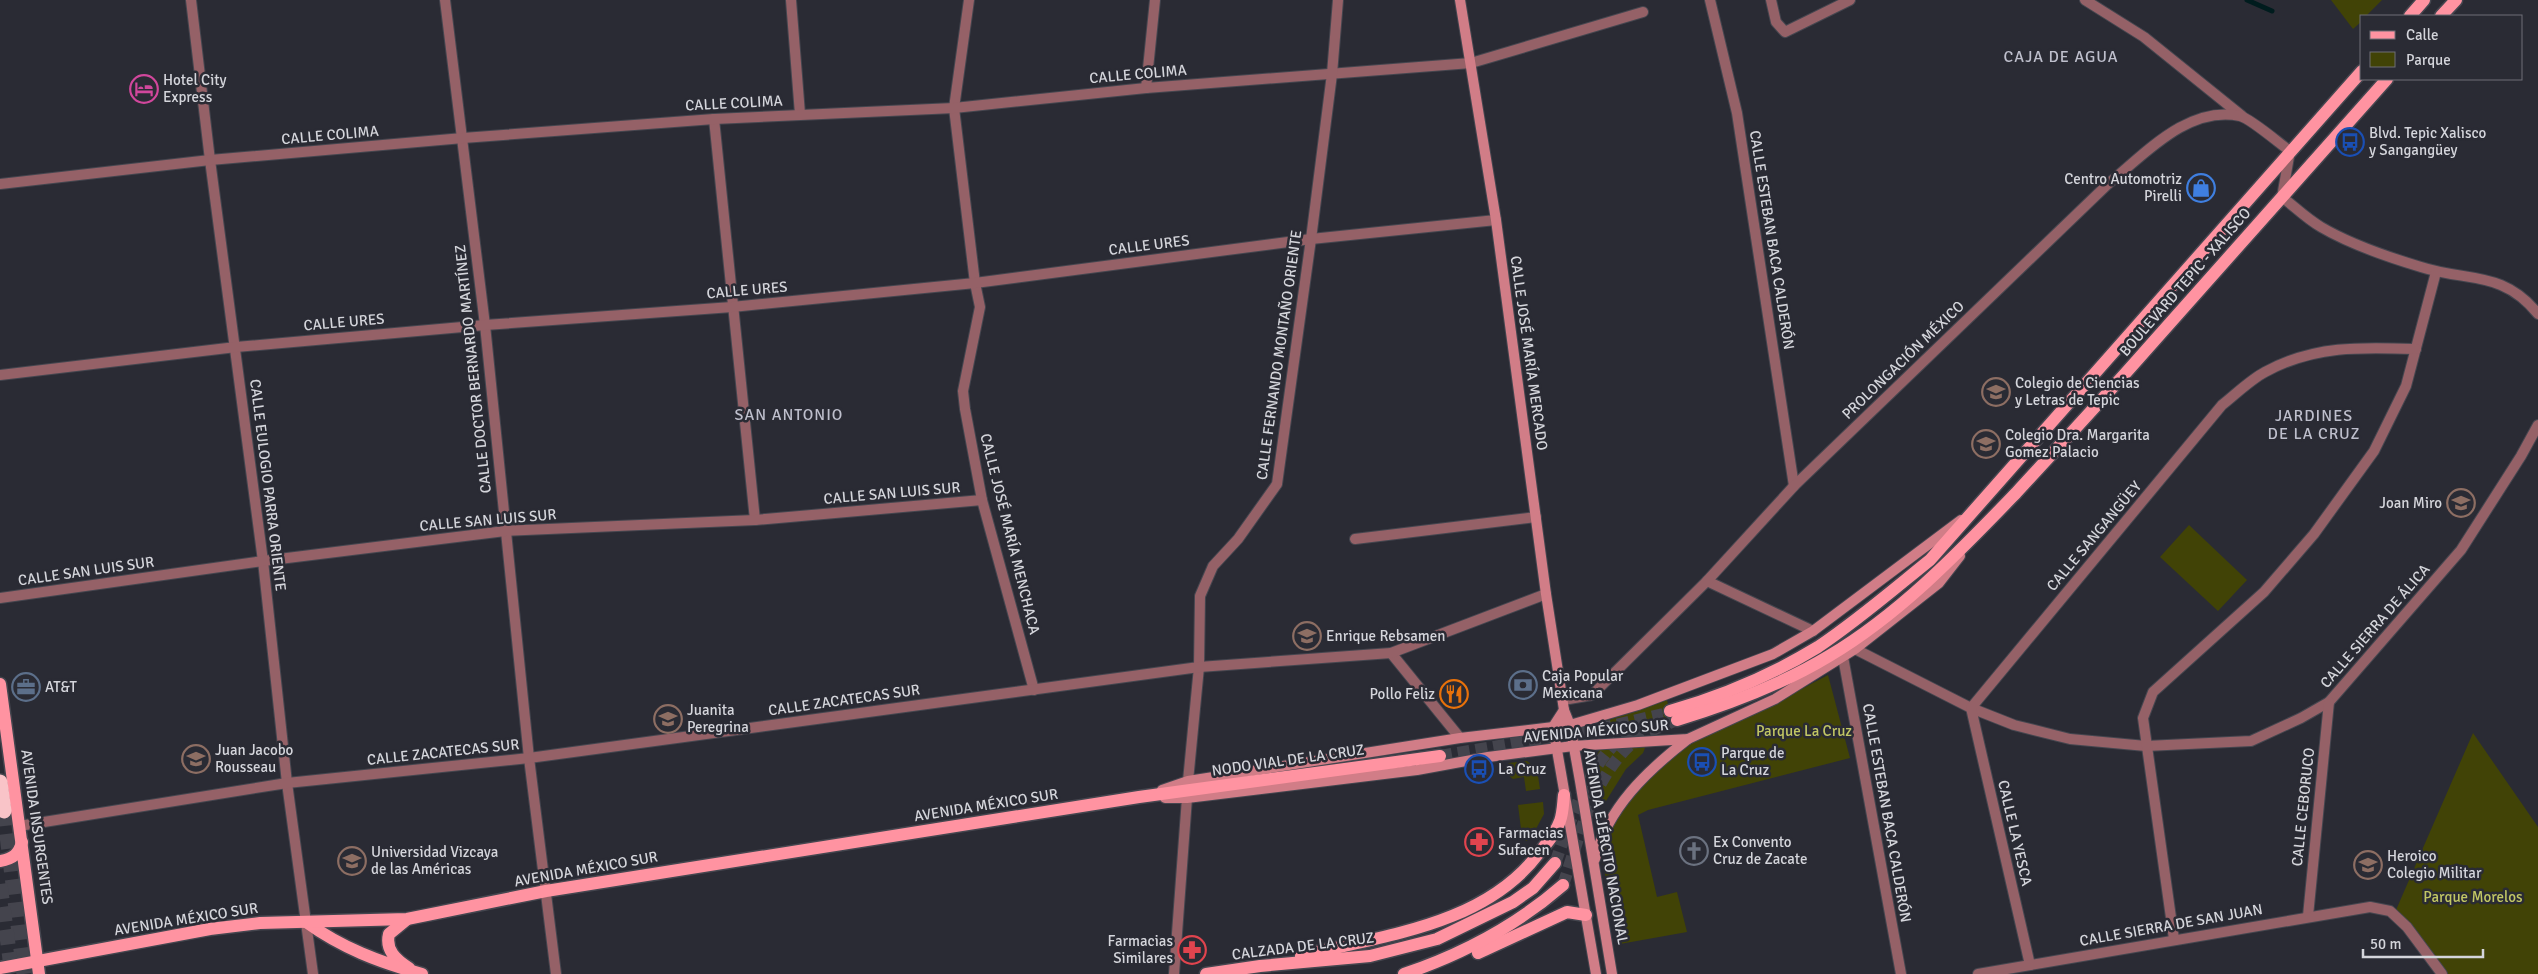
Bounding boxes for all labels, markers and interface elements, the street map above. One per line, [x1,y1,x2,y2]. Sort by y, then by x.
legend [2360,15,2523,80]
text: Calle [2406,26,2439,44]
district label: CAJA DE AGUA [2004,47,2118,67]
text: Parque [2406,51,2451,69]
street label: CALLE COLIMA [1089,61,1187,87]
place label: Hotel City Express [163,71,226,106]
hotel icon: Hotel City Express [129,74,159,104]
street label: CALLE COLIMA [685,91,783,115]
street label: CALLE COLIMA [281,122,379,148]
place label: Blvd. Tepic Xalisco y Sangangüey [2369,124,2486,159]
bus stop icon: Blvd. Tepic Xalisco y Sangangüey [2335,127,2365,157]
street label: CALLE ESTEBAN BACA CALDERÓN [1746,129,1799,351]
place label: Centro Automotriz Pirelli [2064,170,2182,205]
shop icon: Centro Automotriz Pirelli [2186,173,2216,203]
street label: BOULEVARD TEPIC - XALISCO [2116,204,2255,360]
street label: CALLE FERNANDO MONTAÑO ORIENTE [1252,229,1305,481]
street label: CALLE URES [1108,231,1190,259]
street label: CALLE DOCTOR BERNARDO MARTÍNEZ [450,244,495,494]
street label: CALLE JOSÉ MARÍA MERCADO [1506,254,1553,452]
street label: CALLE URES [706,277,788,303]
street label: PROLONGACIÓN MÉXICO [1838,296,1968,423]
street label: CALLE URES [303,309,385,335]
place label: Colegio de Ciencias y Letras de Tepic [2015,374,2140,409]
school or university icon: Colegio de Ciencias y Letras de Tepic [1981,377,2011,407]
street label: CALLE EULOGIO PARRA ORIENTE [246,378,290,592]
district label: SAN ANTONIO [735,405,843,425]
district label: JARDINES DE LA CRUZ [2268,406,2360,444]
place label: Colegio Dra. Margarita Gomez Palacio [2005,426,2150,461]
school or university icon: Colegio Dra. Margarita Gomez Palacio [1971,429,2001,459]
street label: CALLE JOSÉ MARÍA MENCHACA [976,431,1045,636]
street label: CALLE SANGANGÜEY [2043,477,2145,595]
street label: CALLE SAN LUIS SUR [823,478,961,508]
school or university icon: Joan Miro [2446,488,2476,518]
place label: Joan Miro [2379,494,2442,512]
street label: CALLE SAN LUIS SUR [419,505,557,535]
street label: CALLE SAN LUIS SUR [17,553,155,589]
street label: CALLE SIERRA DE ÁLICA [2316,560,2434,692]
school or university icon: Enrique Rebsamen [1292,621,1322,651]
place label: Enrique Rebsamen [1326,627,1445,645]
place label: Caja Popular Mexicana [1542,667,1624,702]
bank icon: Caja Popular Mexicana [1508,670,1538,700]
office icon: AT&T [11,672,41,702]
place label: AT&T [45,678,77,696]
restaurant icon: Pollo Feliz [1439,679,1469,709]
street label: CALLE ZACATECAS SUR [767,680,921,720]
place label: Pollo Feliz [1370,685,1435,703]
place label: Juanita Peregrina [687,701,749,736]
street label: CALLE ESTEBAN BACA CALDERÓN [1859,702,1916,924]
school or university icon: Juanita Peregrina [653,704,683,734]
street label: AVENIDA MÉXICO SUR [1523,715,1669,746]
park label: Parque La Cruz [1756,722,1852,740]
street label: CALLE ZACATECAS SUR [366,735,520,769]
street label: NODO VIAL DE LA CRUZ [1211,740,1365,780]
place label: Juan Jacobo Rousseau [215,741,294,776]
school or university icon: Juan Jacobo Rousseau [181,744,211,774]
place label: Parque de La Cruz [1721,744,1785,779]
bus stop icon: Parque de La Cruz [1687,747,1717,777]
street label: CALLE CEBORUCO [2288,747,2318,867]
street label: AVENIDA INSURGENTES [17,748,57,906]
street label: AVENIDA EJÉRCITO NACIONAL [1580,748,1633,946]
bus stop icon: La Cruz [1464,754,1494,784]
place label: La Cruz [1498,760,1546,778]
street label: CALLE LA YESCA [1994,778,2036,888]
street label: AVENIDA MÉXICO SUR [913,784,1059,825]
place label: Farmacias Sufacen [1498,824,1564,859]
pharmacy icon: Farmacias Sufacen [1464,827,1494,857]
place label: Ex Convento Cruz de Zacate [1713,833,1807,868]
church icon: Ex Convento Cruz de Zacate [1679,836,1709,866]
place label: Universidad Vizcaya de las Américas [371,843,498,878]
school or university icon: Universidad Vizcaya de las Américas [337,846,367,876]
street label: AVENIDA MÉXICO SUR [513,847,659,890]
place label: Heroico Colegio Militar [2387,847,2482,882]
school or university icon: Heroico Colegio Militar [2353,850,2383,880]
park label: Parque Morelos [2423,888,2523,906]
street label: AVENIDA MÉXICO SUR [113,898,259,939]
street label: CALLE SIERRA DE SAN JUAN [2078,900,2264,950]
scale bar [2363,926,2483,958]
street label: CALZADA DE LA CRUZ [1231,928,1375,964]
place label: Farmacias Similares [1108,932,1173,967]
pharmacy icon: Farmacias Similares [1177,935,1207,965]
text: 50 m [2370,935,2401,953]

